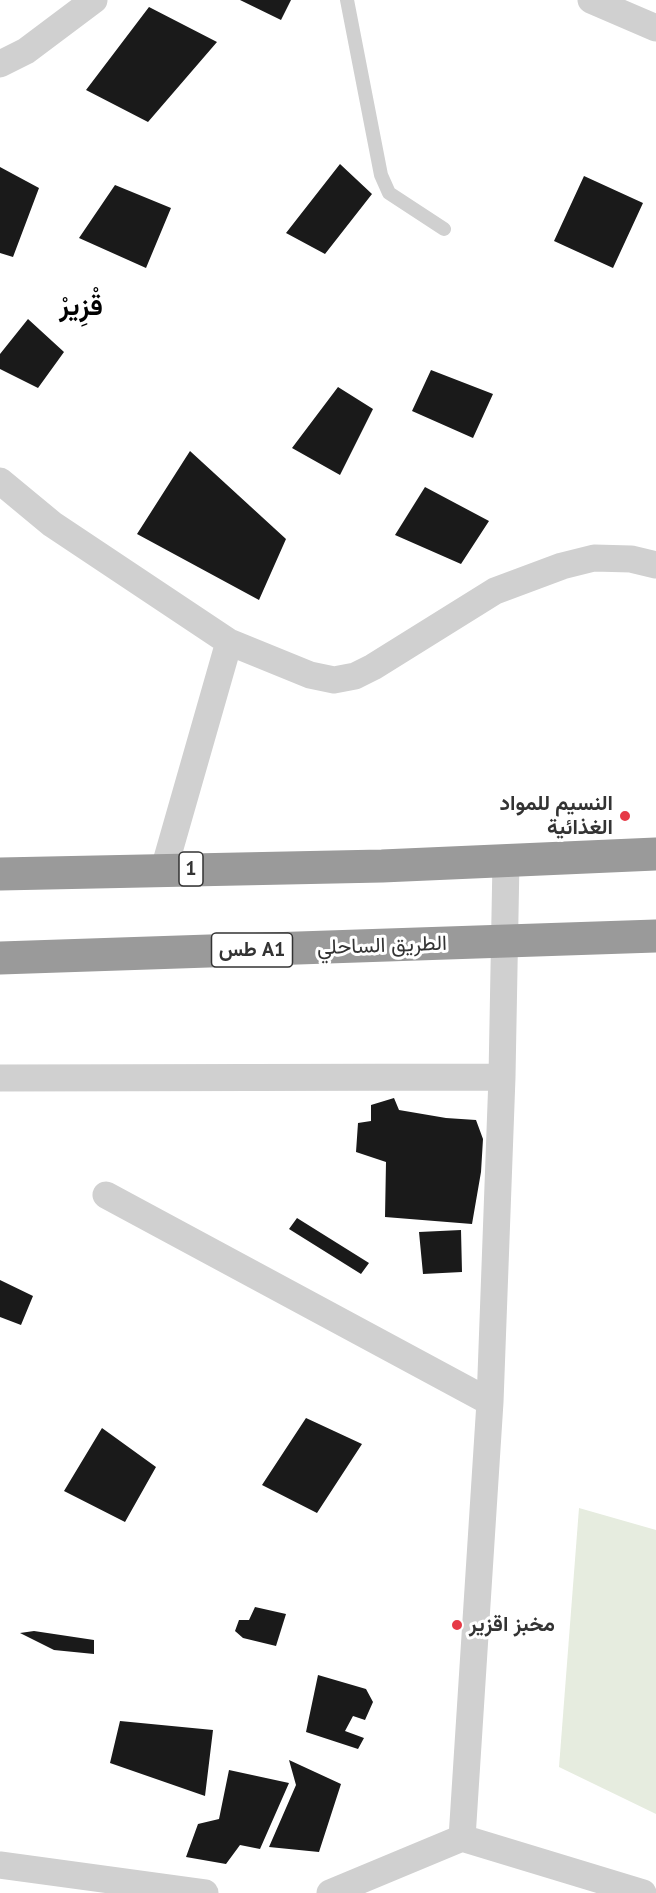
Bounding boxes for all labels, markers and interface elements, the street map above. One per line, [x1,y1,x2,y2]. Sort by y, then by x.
district label: قْزِيرْ [59,291,103,323]
place label: النسيم للمواد الغذائية [500,791,613,841]
marker: النسيم للمواد الغذائية [618,809,632,823]
road number: 1 [179,852,203,886]
street label: الطريق الساحلي [317,931,447,961]
road number: طس A1 [212,933,292,967]
place label: مخبز اقزير [469,1612,555,1638]
marker: مخبز اقزير [450,1618,464,1632]

